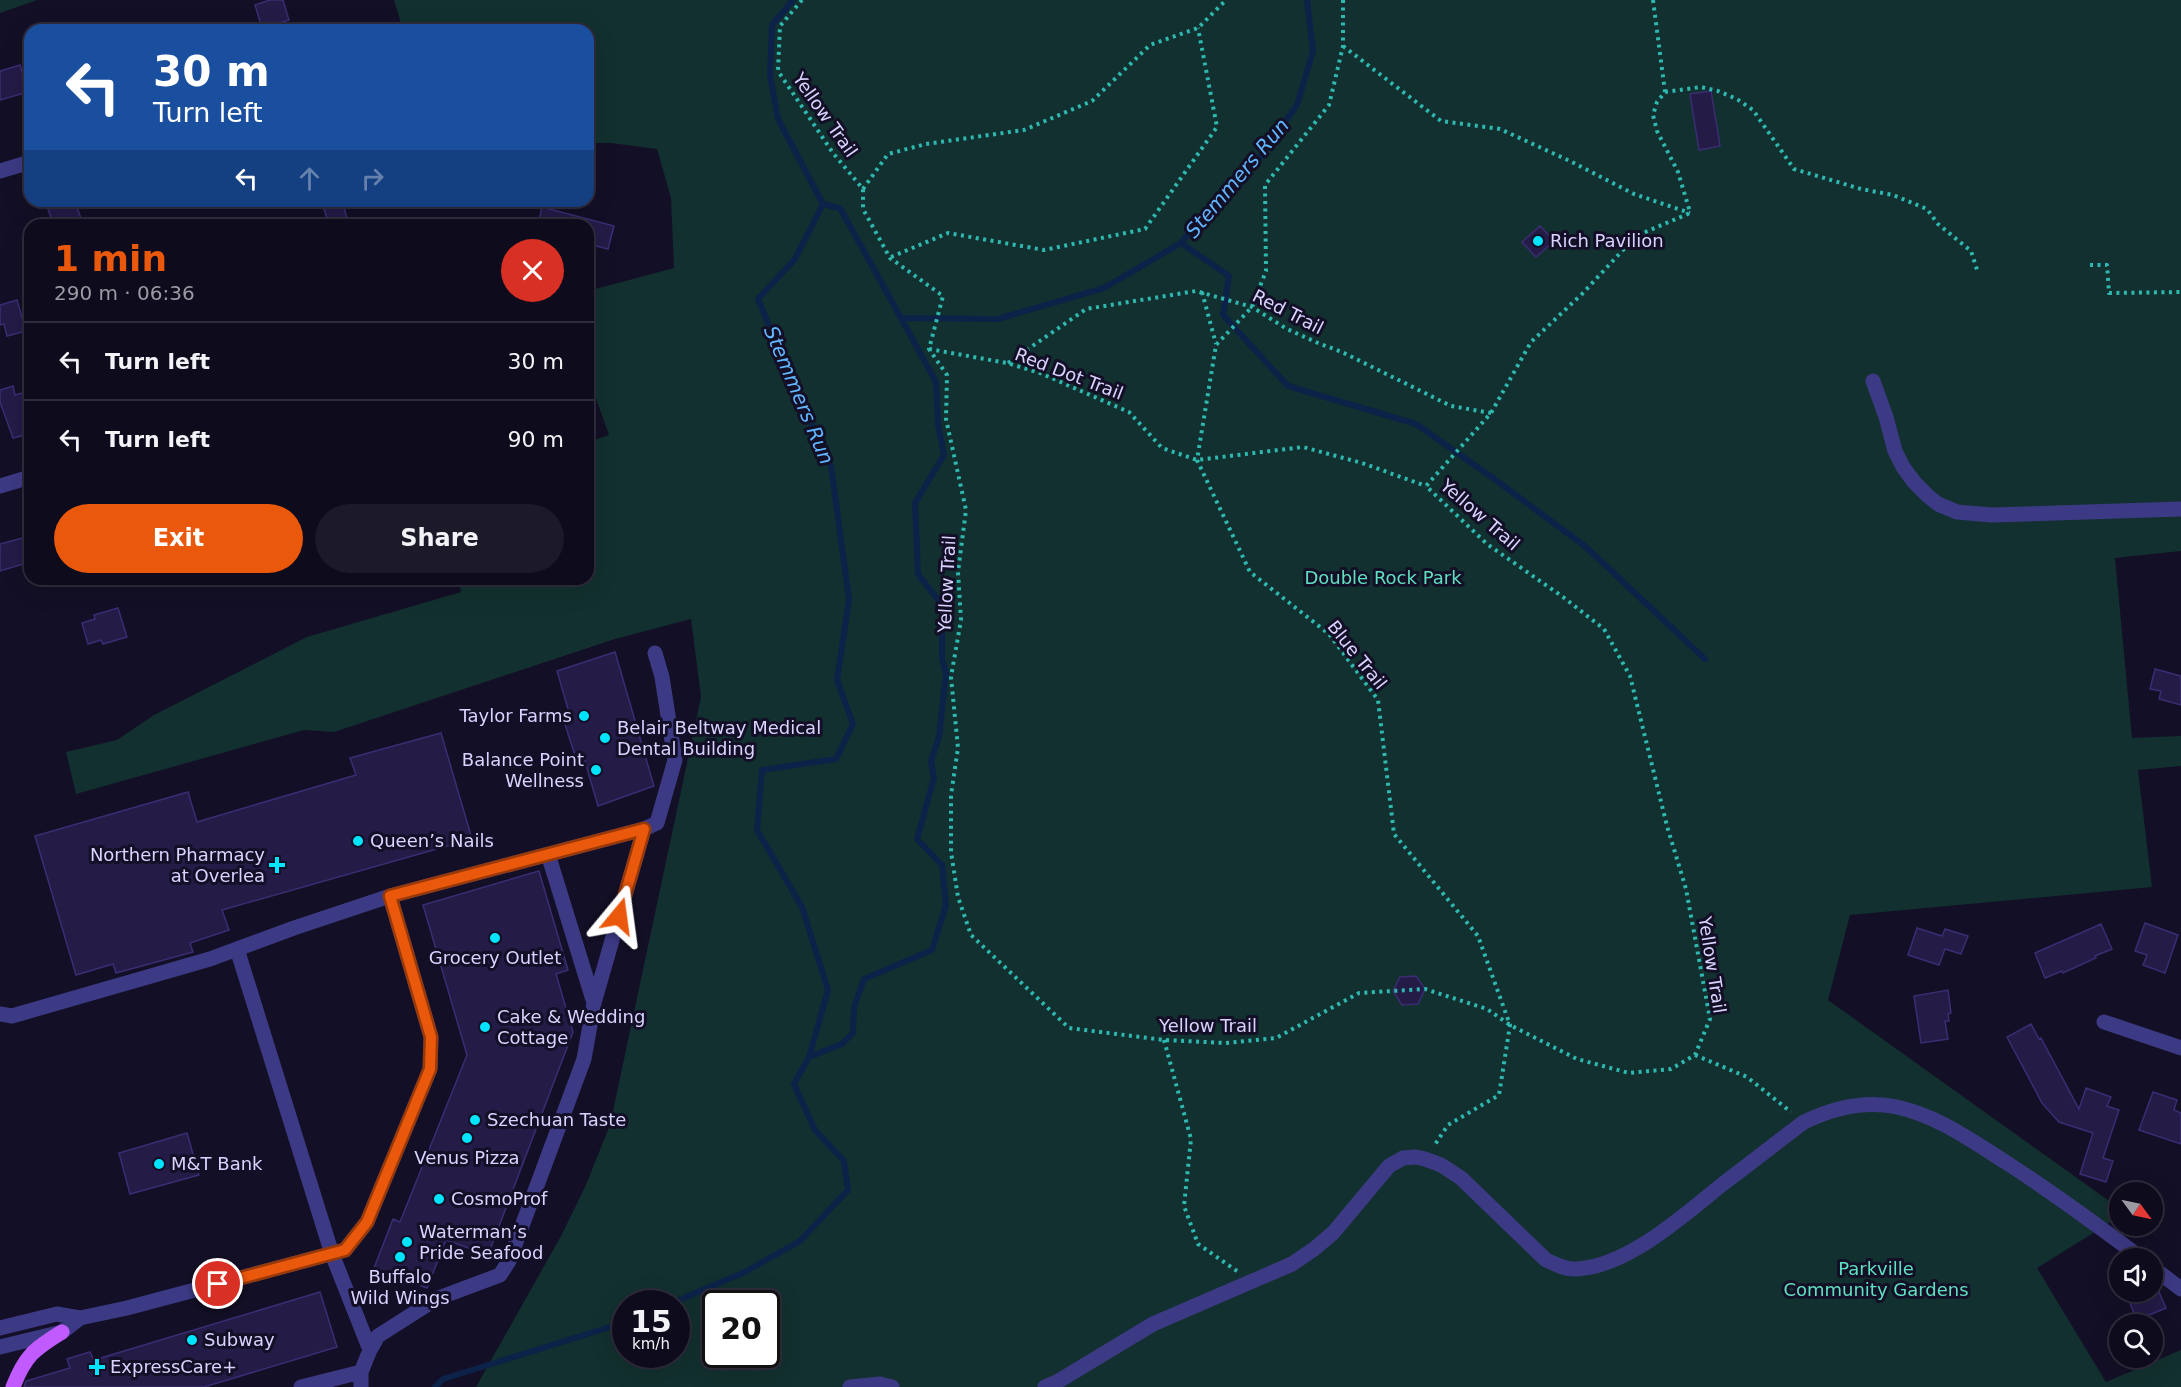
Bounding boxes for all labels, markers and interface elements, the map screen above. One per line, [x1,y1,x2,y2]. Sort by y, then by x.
text: 30 m [153,47,270,96]
icon: left [54,48,132,126]
street label: Yellow Trail [788,68,862,161]
text: Turn left [153,97,263,128]
water label: Stemmers Run [1180,113,1294,243]
icon: left [230,162,263,195]
icon: ahead [293,162,326,195]
icon: right [356,162,389,195]
place label: Rich Pavilion [1550,230,1664,251]
marker: Rich Pavilion [1531,234,1545,248]
text: 1 min [54,238,167,279]
button: close [501,239,564,302]
text: 290 m · 06:36 [54,281,195,305]
street label: Red Trail [1249,285,1327,338]
water label: Stemmers Run [759,322,839,468]
street label: Red Dot Trail [1012,343,1126,404]
icon: left [54,345,87,378]
text: Turn left [105,349,210,374]
text: 30 m [508,349,564,374]
icon: left [54,423,87,456]
text: Turn left [105,427,210,452]
text: 90 m [508,427,564,452]
street label: Yellow Trail [1436,474,1524,555]
button: Exit [54,504,303,573]
button: Share [315,504,564,573]
street label: Yellow Trail [933,535,960,634]
park label: Double Rock Park [1304,567,1462,588]
street label: Blue Trail [1323,616,1391,693]
place label: Taylor Farms [458,705,572,726]
marker: Taylor Farms [577,709,591,723]
place label: Belair Beltway Medical Dental Building [617,717,821,759]
marker: Belair Beltway Medical Dental Building [598,731,612,745]
place label: Balance Point Wellness [462,749,584,791]
marker: Balance Point Wellness [589,763,603,777]
place label: Queen’s Nails [370,830,494,851]
marker: Queen’s Nails [351,834,365,848]
place label: Northern Pharmacy at Overlea [90,844,265,886]
marker: Northern Pharmacy at Overlea [270,858,284,872]
position arrow [587,884,651,948]
street label: Yellow Trail [1694,914,1731,1015]
marker: Grocery Outlet [488,931,502,945]
place label: Grocery Outlet [429,947,561,968]
place label: Cake & Wedding Cottage [497,1006,645,1048]
street label: Yellow Trail [1158,1015,1257,1036]
marker: Cake & Wedding Cottage [478,1020,492,1034]
place label: Szechuan Taste [487,1109,626,1130]
marker: Szechuan Taste [468,1113,482,1127]
marker: Venus Pizza [460,1131,474,1145]
place label: Venus Pizza [414,1147,520,1168]
place label: M&T Bank [171,1153,263,1174]
marker: M&T Bank [152,1157,166,1171]
north arrow [2109,1182,2163,1236]
map controls [2109,1182,2163,1368]
place label: CosmoProf [451,1188,548,1209]
marker: CosmoProf [432,1192,446,1206]
place label: Waterman’s Pride Seafood [419,1221,543,1263]
marker: Waterman’s Pride Seafood [400,1235,414,1249]
button: sound [2109,1248,2163,1302]
marker: Buffalo Wild Wings [393,1250,407,1264]
pin [192,1258,243,1309]
park label: Parkville Community Gardens [1783,1258,1969,1300]
place label: Buffalo Wild Wings [350,1266,450,1308]
icon: arrive [201,1267,234,1300]
speed limit sign: 20 [702,1290,780,1368]
text: 15 [630,1304,672,1339]
button: search [2109,1314,2163,1368]
place label: Subway [204,1329,275,1350]
marker: Subway [185,1333,199,1347]
text: km/h [632,1335,670,1353]
place label: ExpressCare+ [110,1356,237,1377]
marker: ExpressCare+ [88,1358,106,1376]

